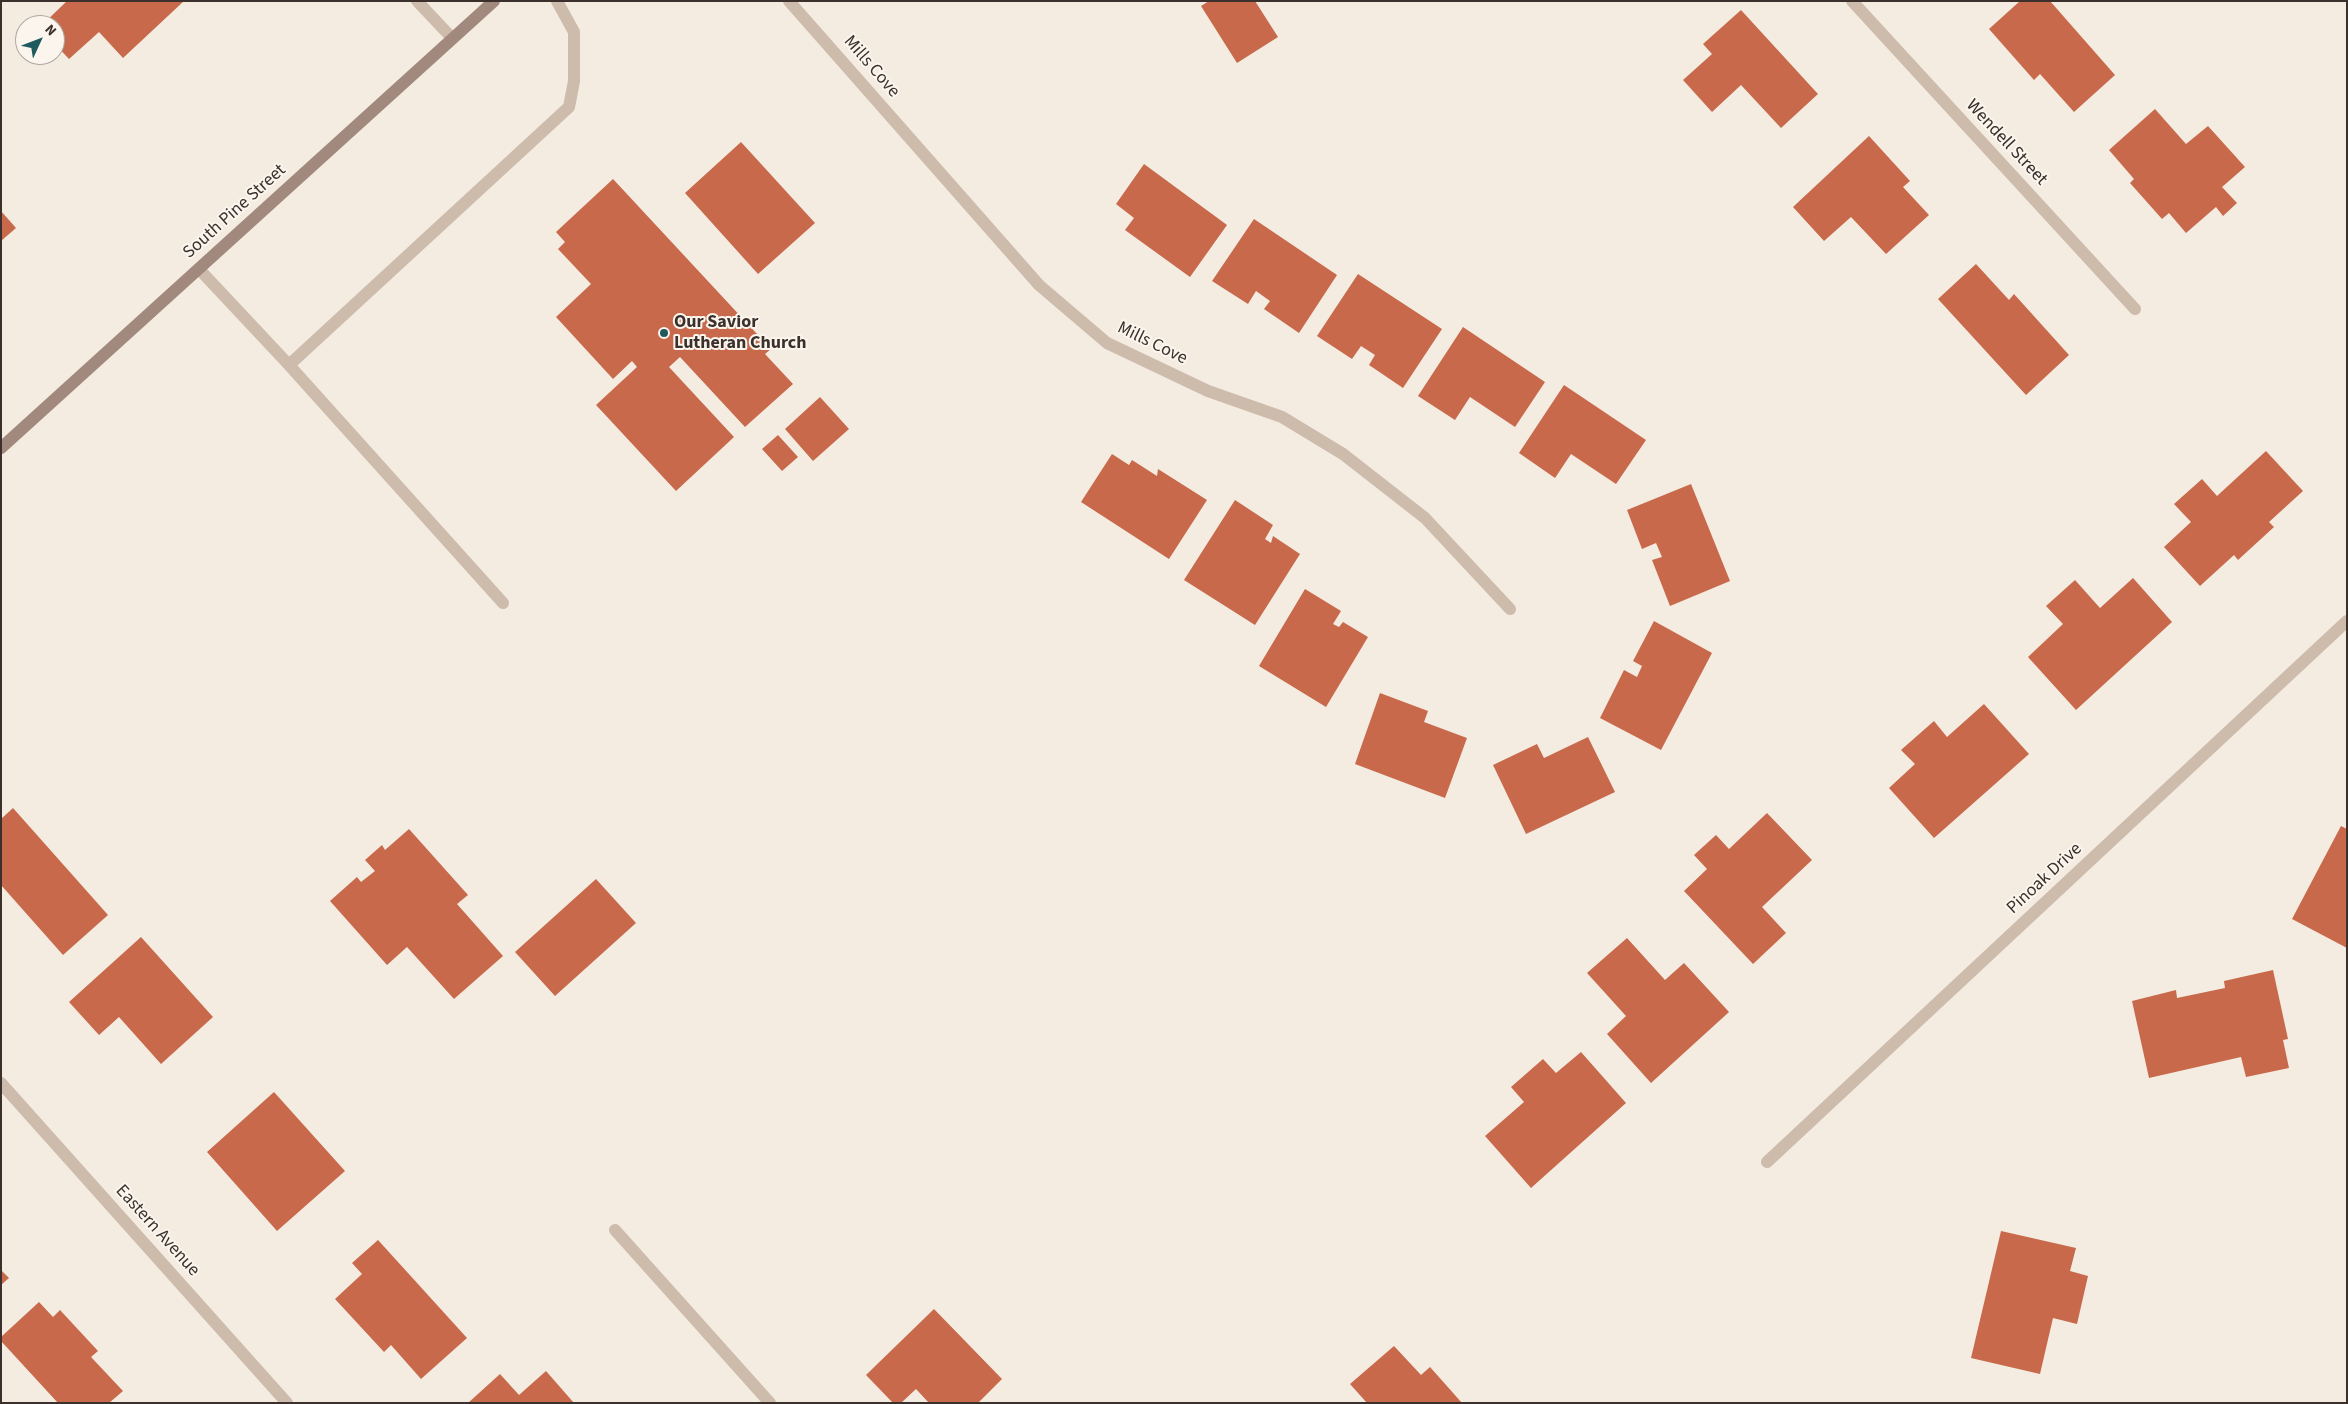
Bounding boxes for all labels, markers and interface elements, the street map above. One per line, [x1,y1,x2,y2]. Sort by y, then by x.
north arrow [15,15,65,65]
text: N [40,20,61,41]
street label: Mills Cove [838,32,904,102]
street label: Wendell Street [1961,96,2051,190]
street label: South Pine Street [179,160,291,264]
place label: Our Savior Lutheran Church [674,312,807,354]
street label: Mills Cove [1114,318,1190,370]
marker: Our Savior Lutheran Church [658,327,670,339]
street label: Pinoak Drive [2003,839,2087,919]
street label: Eastern Avenue [110,1181,204,1281]

